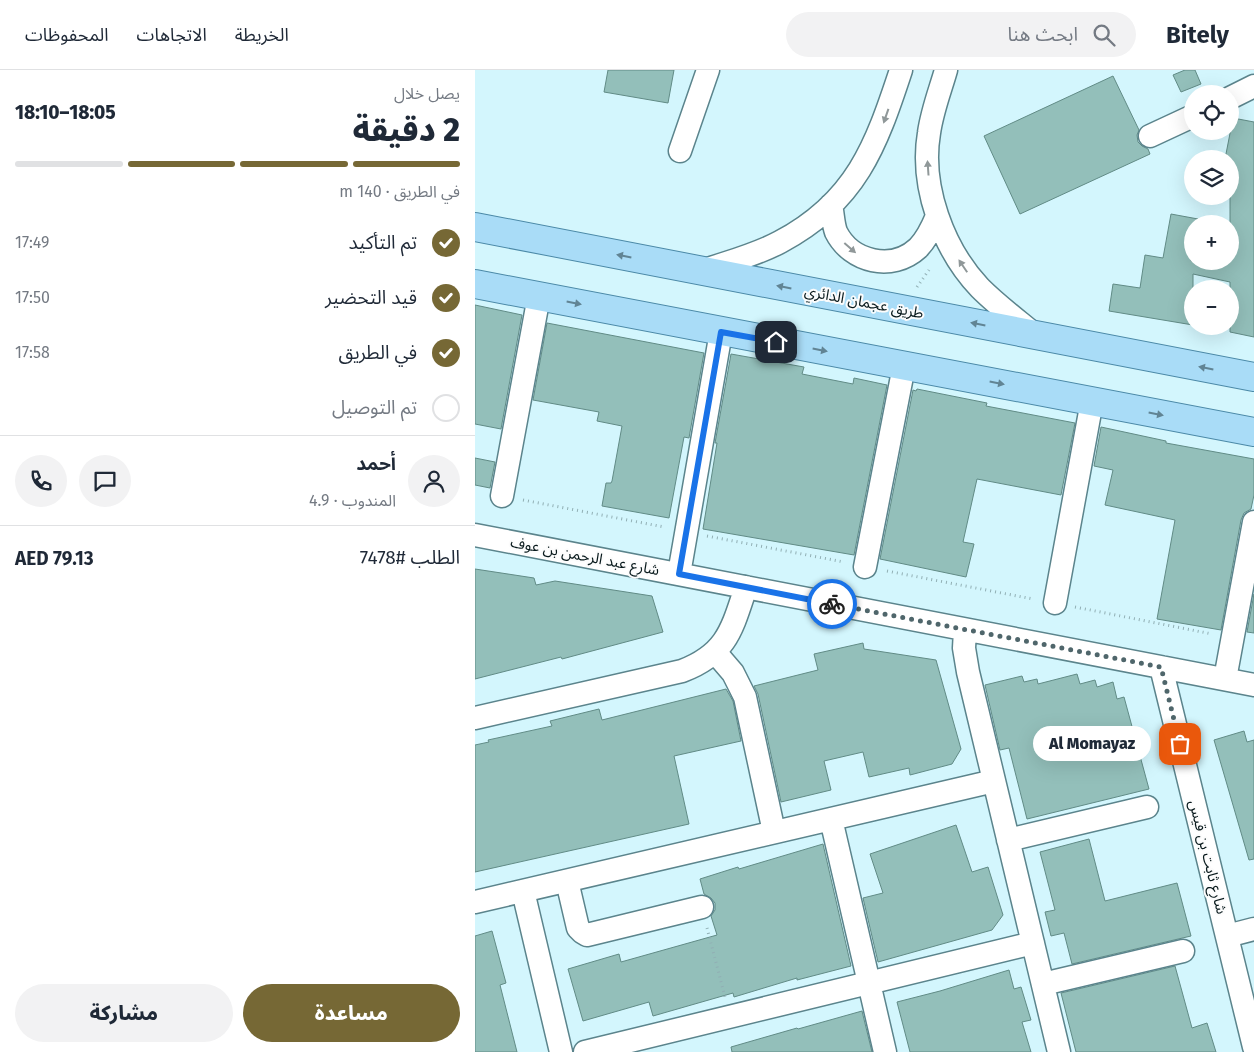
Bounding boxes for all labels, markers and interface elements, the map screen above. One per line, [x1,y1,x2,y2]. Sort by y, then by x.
search box [786,12,1136,57]
icon: search [1090,21,1118,49]
text: Bitely [1166,21,1229,49]
text: ابحث هنا [1008,23,1078,46]
text: المحفوظات [25,24,109,46]
text: الاتجاهات [137,24,207,46]
text: الخريطة [235,24,289,46]
text: يصل خلال [394,84,460,103]
map controls [1184,85,1239,335]
button: locate [1184,85,1239,140]
text: 18:05–18:10 [15,101,116,124]
one-way arrow [882,109,889,124]
text: 2 دقيقة [352,111,460,149]
button: layers [1184,150,1239,205]
one-way arrow [924,160,932,176]
text: في الطريق · 140 m [339,182,460,201]
button: + [1184,215,1239,270]
icon: check [432,229,460,257]
text: تم التأكيد [349,231,417,254]
text: 17:49 [15,233,49,252]
one-way arrow [843,243,856,254]
one-way arrow [617,252,632,260]
one-way arrow [958,259,968,272]
button: − [1184,280,1239,335]
one-way arrow [775,282,791,290]
street label: طريق عجمان الدائري [802,282,925,325]
icon: check [432,284,460,312]
text: قيد التحضير [325,286,417,309]
text: 17:50 [15,288,50,307]
one-way arrow [567,300,583,308]
one-way arrow [969,320,985,328]
pin [755,321,797,363]
icon: home [762,328,790,356]
icon: check [432,339,460,367]
text: في الطريق [339,341,417,364]
text: 17:58 [15,343,50,362]
one-way arrow [812,347,828,355]
one-way arrow [1199,364,1214,372]
one-way arrow [989,380,1005,388]
text: تم التوصيل [332,396,417,419]
one-way arrow [1149,410,1165,418]
text: أحمد [356,452,396,475]
button: phone [15,455,67,507]
button: chat [79,455,131,507]
button: person [408,455,460,507]
text: المندوب · 4.9 [309,491,396,510]
street label: شارع عبد الرحمن بن عوف [508,533,661,582]
text: الطلب #7478 [360,546,460,569]
text: AED 79.13 [15,547,94,570]
courier [807,579,857,629]
icon: bike [818,590,846,618]
pin [1159,723,1201,765]
callout: Al Momayaz [1033,726,1150,762]
icon: bag [1166,730,1194,758]
text: Al Momayaz [1049,734,1135,753]
street label: شارع ثابت بن قيس [1182,798,1231,917]
button: مشاركة [15,984,233,1042]
button: مساعدة [243,984,460,1042]

